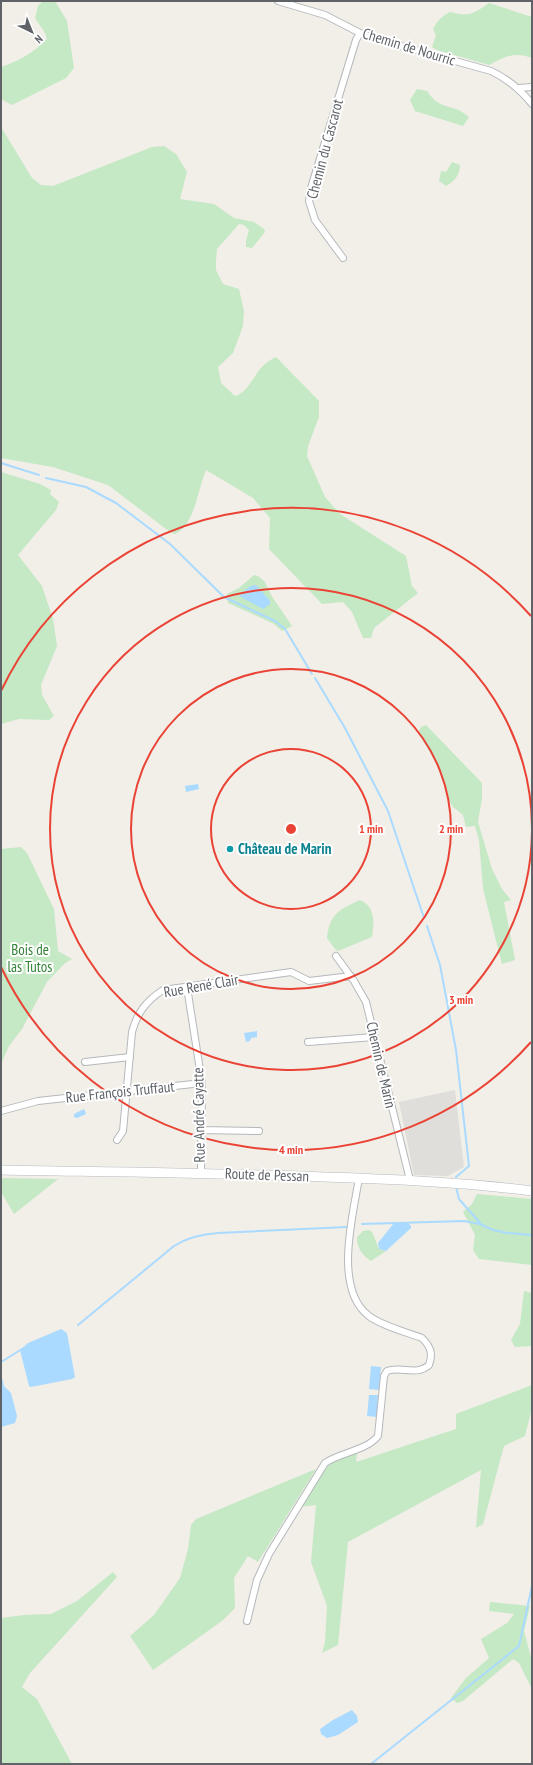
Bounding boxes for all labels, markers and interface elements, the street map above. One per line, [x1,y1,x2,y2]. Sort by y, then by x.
north arrow [12,12,52,52]
street label: Chemin de Nourric [360,23,459,70]
text: N [32,32,46,46]
street label: Chemin du Cascarot [302,97,347,201]
text: 1 min [359,821,383,836]
text: 2 min [439,821,463,836]
centre of rings [284,822,298,836]
place label: Château de Marin [238,839,332,858]
marker: Château de Marin [225,844,235,854]
park label: Bois de las Tutos [8,940,52,976]
street label: Rue René Clair [162,969,241,1001]
text: 3 min [449,992,473,1007]
street label: Chemin de Marin [362,1020,401,1110]
street label: Rue André Cayatte [188,1067,209,1163]
street label: Rue François Truffaut [65,1076,175,1107]
text: 4 min [279,1142,303,1157]
street label: Route de Pessan [225,1164,309,1185]

